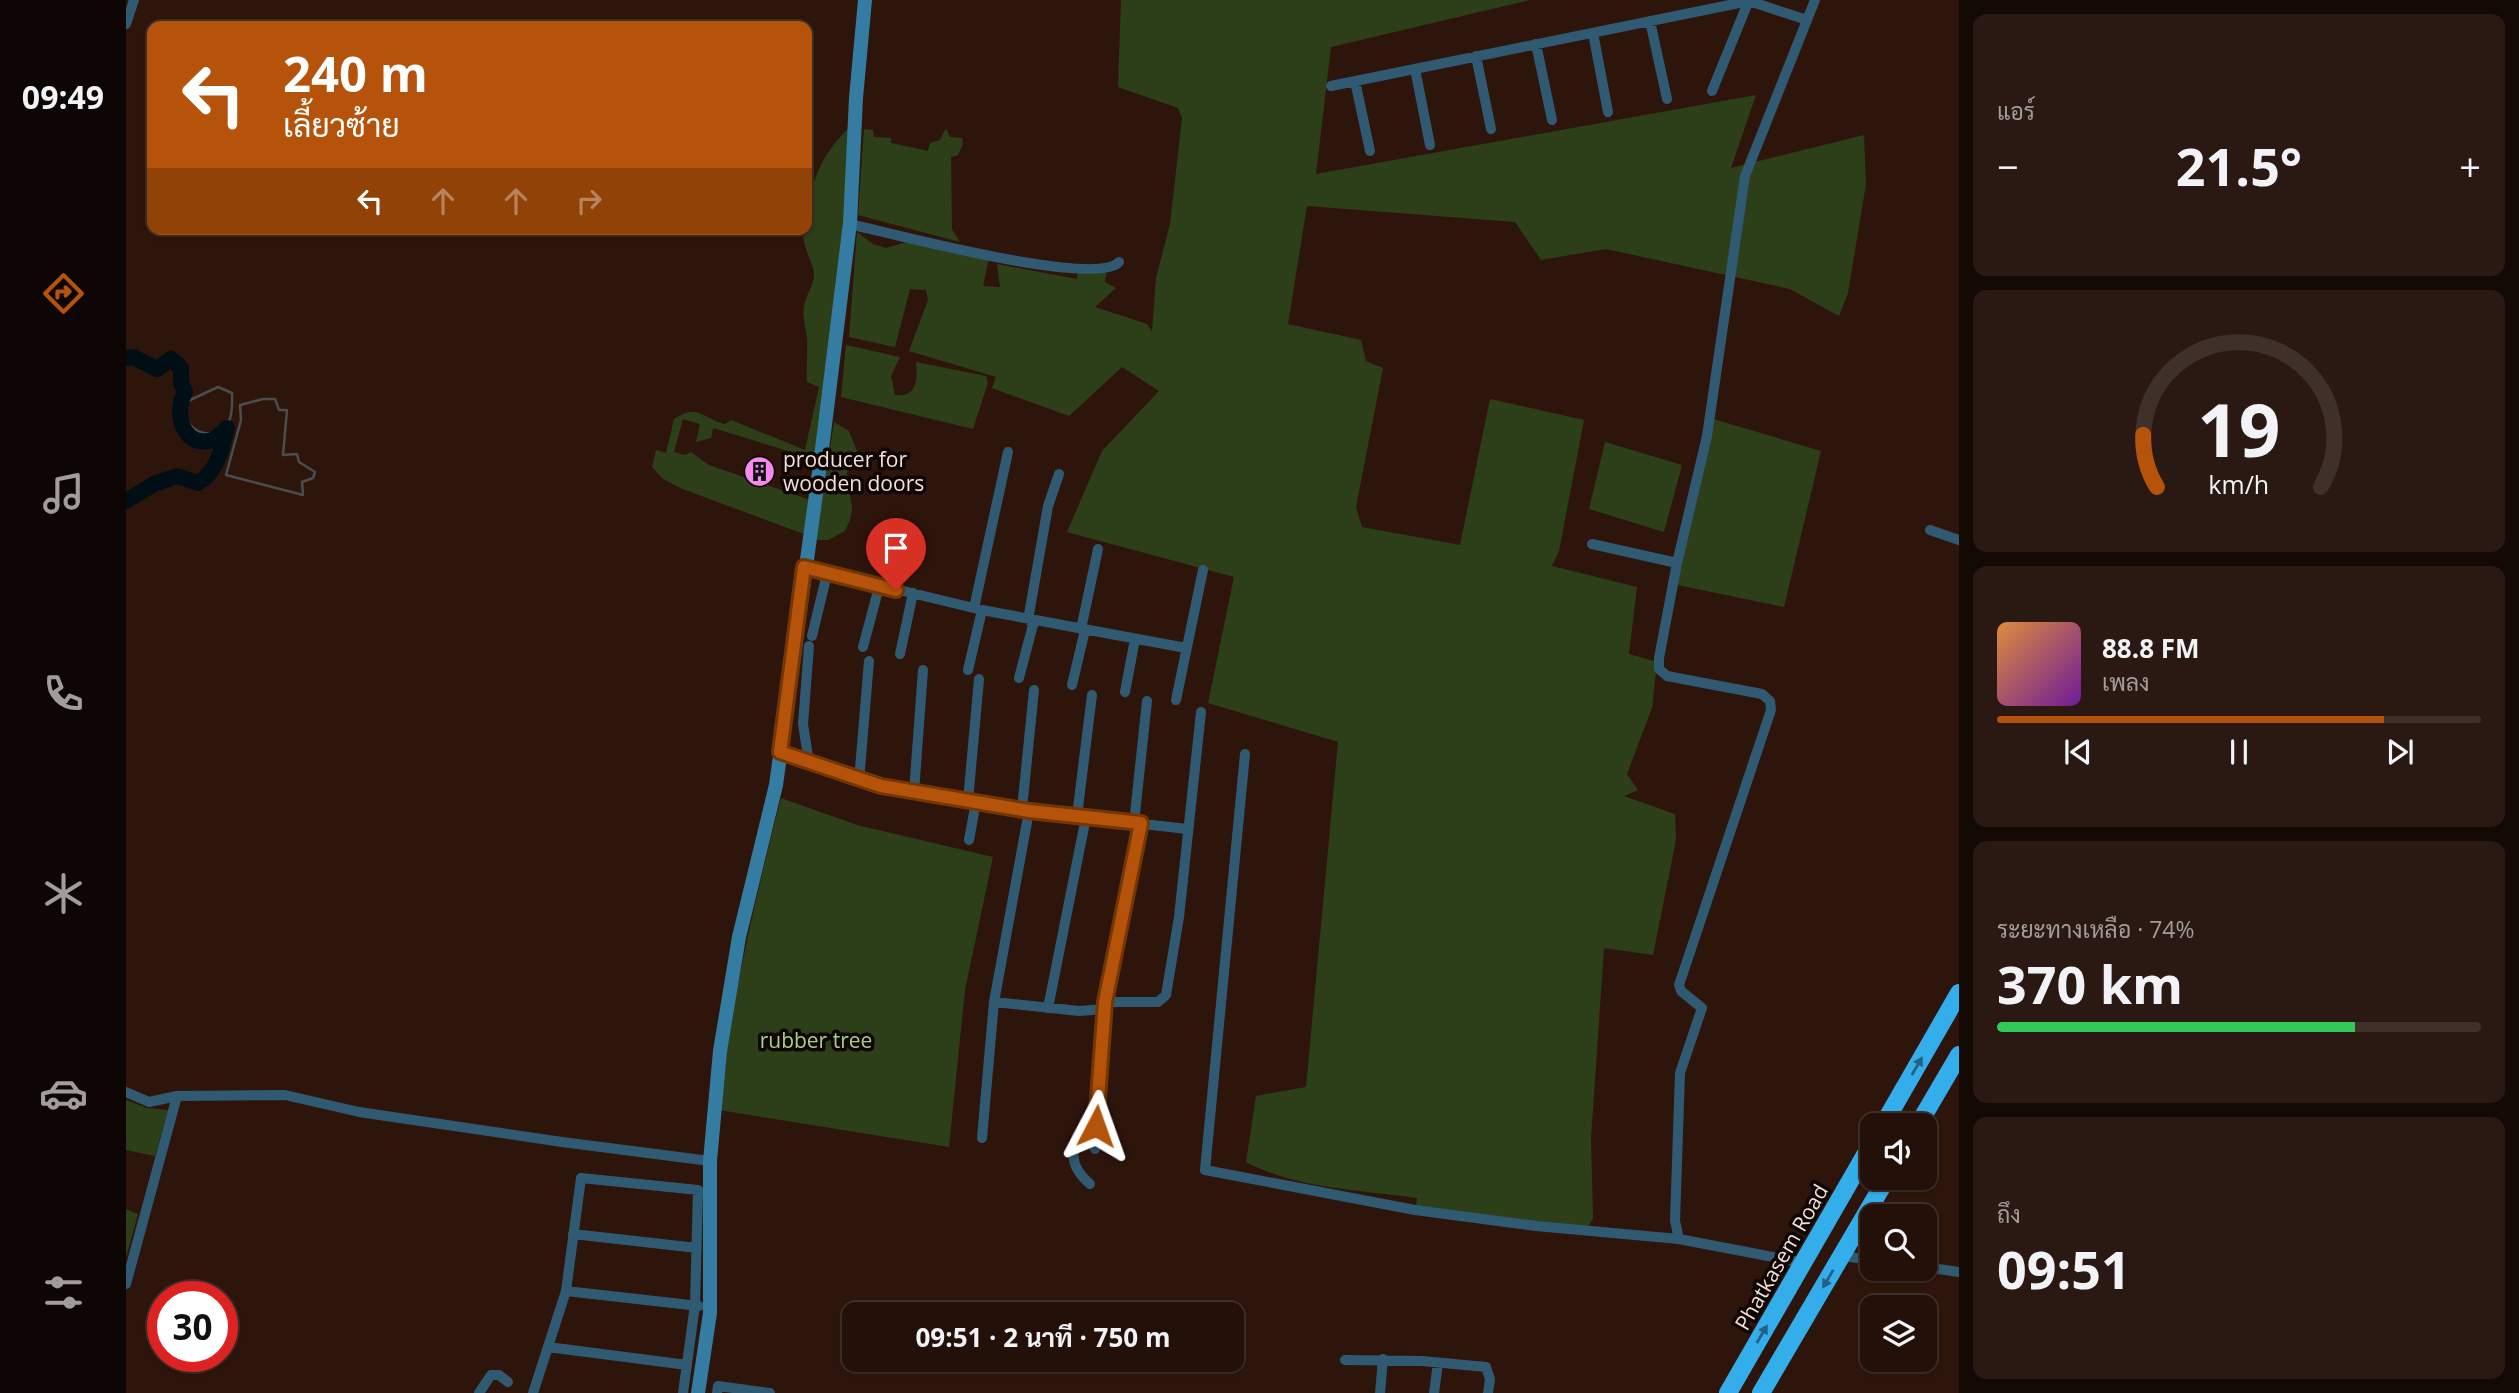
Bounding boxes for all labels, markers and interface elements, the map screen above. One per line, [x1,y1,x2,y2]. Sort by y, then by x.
text: 240 m [283,40,428,106]
icon: left [168,49,259,140]
text: 09:49 [22,75,104,118]
text: แอร์ [1997,95,2035,127]
text: เลี้ยวซ้าย [283,103,400,146]
text: 21.5° [2176,130,2302,201]
text: − [1997,140,2019,192]
text: + [2459,140,2481,192]
icon: left [351,182,389,220]
icon: ahead [424,182,462,220]
icon: ahead [497,182,535,220]
icon: right [570,182,608,220]
icon: directions [39,269,88,318]
text: 19 [2197,379,2281,478]
place label: producer for wooden doors [783,445,924,497]
building icon: producer for wooden doors [743,454,777,488]
text: km/h [2209,466,2269,500]
icon: music [39,469,88,518]
pin [866,518,926,590]
icon: arrive [877,529,915,567]
text: 88.8 FM [2102,630,2200,666]
text: เพลง [2102,666,2149,698]
icon: phone [39,669,88,718]
icon: previous [2059,733,2097,771]
icon: pause [2220,733,2258,771]
icon: next [2381,733,2419,771]
icon: climate [39,869,88,918]
text: ระยะทางเหลือ · 74% [1997,913,2194,945]
text: 370 km [1997,948,2183,1019]
park label: rubber tree [760,1026,872,1054]
one-way arrow [1911,1057,1923,1076]
icon: car [39,1069,88,1118]
position arrow [1059,1089,1133,1163]
map controls [1860,1113,1937,1372]
button: sound [1860,1113,1937,1190]
street label: Phatkasem Road [1728,1179,1834,1335]
text: ถึง [1997,1198,2021,1230]
button: search [1860,1204,1937,1281]
text: 09:51 [1997,1233,2131,1304]
icon: filters [39,1268,88,1317]
one-way arrow [1822,1269,1834,1289]
speed limit sign: 30 [147,1281,238,1372]
button: layers [1860,1295,1937,1372]
text: 09:51 · 2 นาที · 750 m [915,1319,1171,1355]
one-way arrow [1756,1324,1768,1344]

